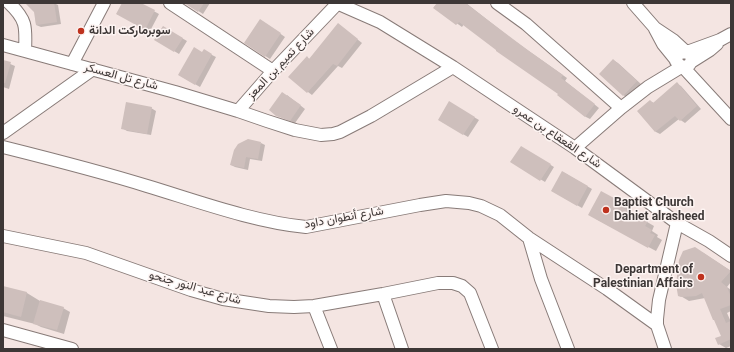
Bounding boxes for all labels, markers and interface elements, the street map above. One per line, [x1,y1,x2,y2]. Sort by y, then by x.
place label: سوبرماركت الدانة [89,24,170,38]
street label: شارع تميم بن المعز [244,25,318,103]
marker: سوبرماركت الدانة [76,26,86,36]
street label: شارع تل العسكر [82,60,160,94]
street label: شارع القعقاع بن عمرو [510,102,604,172]
place label: Baptist Church Dahiet alrasheed [614,196,704,224]
street label: شارع أنطوان داود [303,204,385,232]
marker: Baptist Church Dahiet alrasheed [601,205,611,215]
place label: Department of Palestinian Affairs [593,263,693,291]
street label: شارع عبد النور جنحو [147,268,243,308]
marker: Department of Palestinian Affairs [696,272,706,282]

